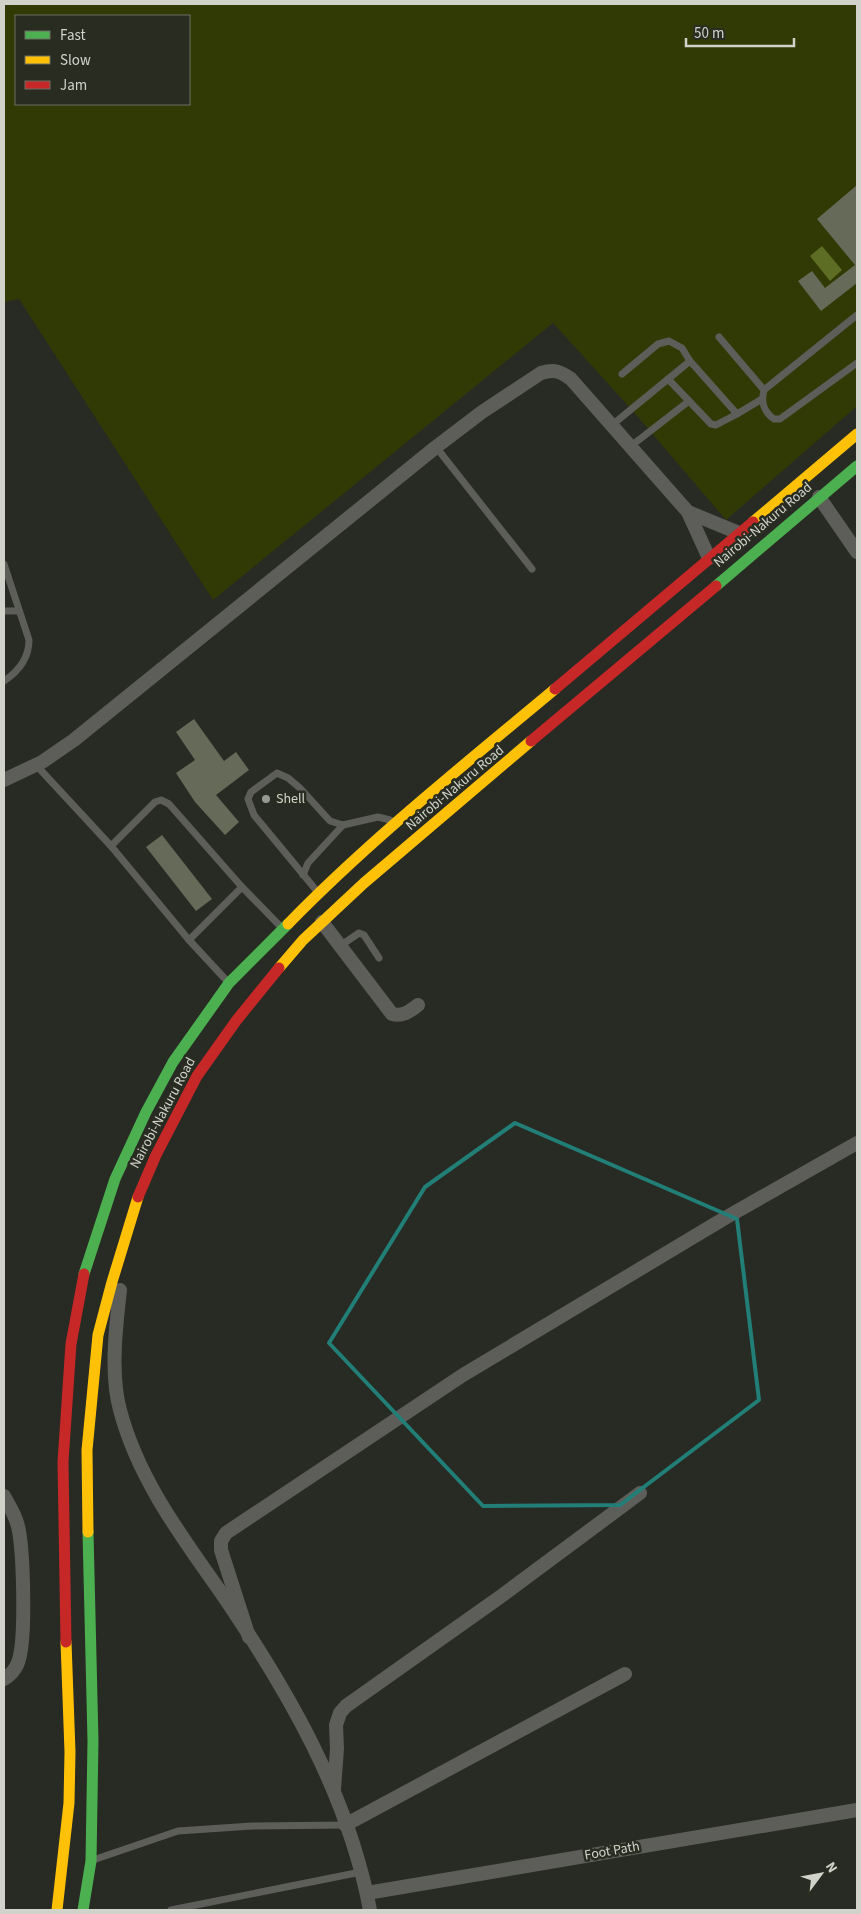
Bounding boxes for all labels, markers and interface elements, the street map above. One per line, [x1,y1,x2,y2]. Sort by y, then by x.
legend [15,15,190,105]
scale bar [686,15,794,47]
text: 50 m [694,23,724,44]
text: Fast [60,25,86,46]
text: Slow [60,50,91,71]
text: Jam [60,75,87,96]
street label: Nairobi-Nakuru Road [709,478,817,572]
street label: Nairobi-Nakuru Road [401,741,509,835]
place label: Shell [276,789,306,809]
marker: Shell [260,793,272,805]
street label: Nairobi-Nakuru Road [125,1054,201,1172]
street label: Foot Path [583,1836,641,1866]
north arrow [796,1849,846,1899]
text: N [820,1858,842,1877]

